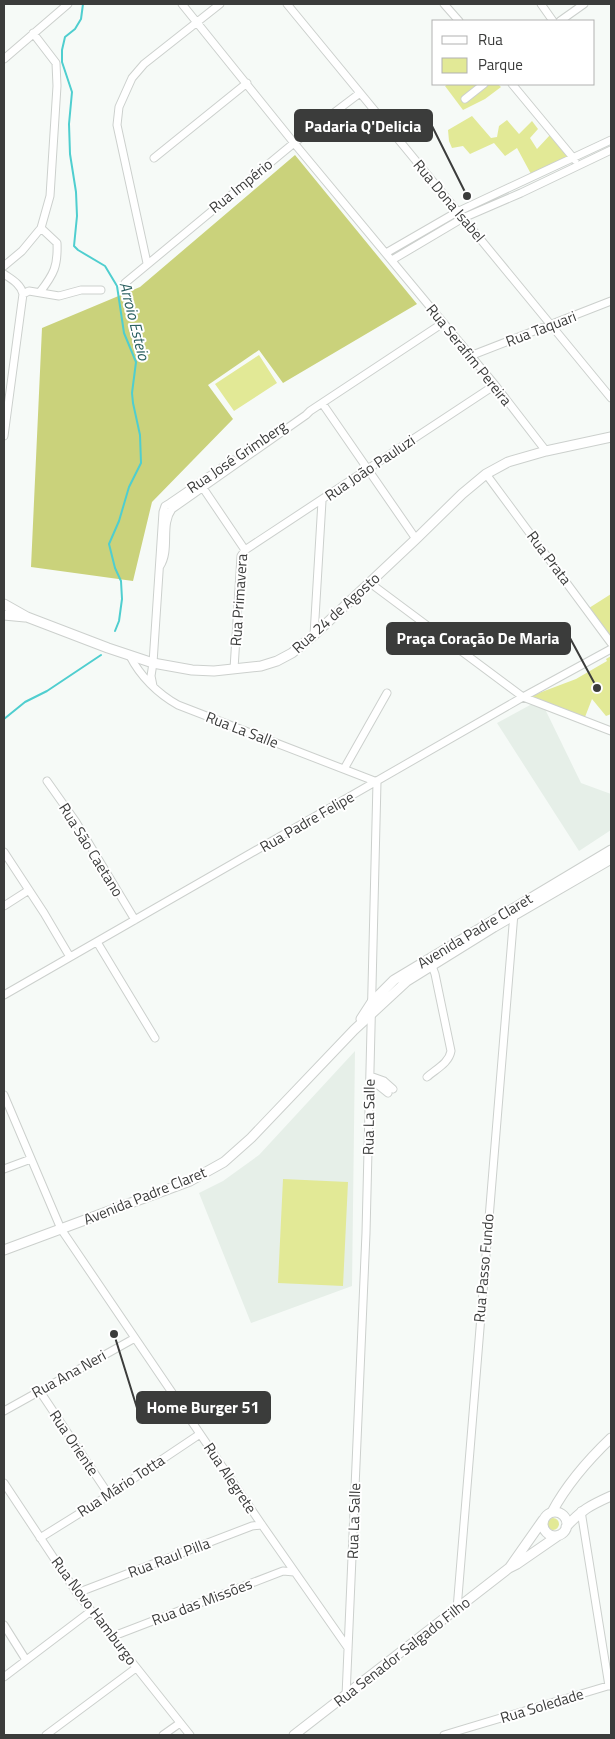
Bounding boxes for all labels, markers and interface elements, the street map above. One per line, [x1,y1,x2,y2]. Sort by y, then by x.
legend [432,20,595,85]
text: Rua [478,28,503,51]
text: Parque [478,53,523,76]
callout: Padaria Q'Delicia [295,110,432,141]
text: Padaria Q'Delicia [305,114,421,138]
street label: Rua Império [204,153,278,218]
street label: Rua Dona Isabel [408,154,491,247]
water label: Arroio Esteio [114,279,157,364]
street label: Rua Serafim Pereira [421,299,518,411]
street label: Rua Taquari [502,305,579,353]
street label: Rua José Grimberg [182,414,292,499]
street label: Rua João Pauluzi [320,429,420,506]
street label: Rua Prata [521,526,578,590]
street label: Rua Primavera [224,552,253,647]
street label: Rua 24 de Agosto [287,567,385,658]
callout: Praça Coração De Maria [387,623,570,654]
text: Praça Coração De Maria [397,626,559,650]
street label: Rua La Salle [203,705,282,754]
street label: Rua Padre Felipe [255,785,358,858]
street label: Rua São Caetano [53,798,130,901]
street label: Avenida Padre Claret [413,887,537,974]
street label: Rua La Salle [356,1079,381,1155]
street label: Avenida Padre Claret [80,1160,210,1231]
street label: Rua Passo Fundo [467,1213,500,1323]
street label: Rua Ana Neri [27,1344,110,1403]
callout: Home Burger 51 [137,1392,270,1423]
text: Home Burger 51 [147,1395,260,1419]
street label: Rua Oriente [44,1405,105,1480]
street label: Rua Alegrete [198,1438,263,1518]
street label: Rua Mário Totta [72,1448,169,1523]
street label: Rua La Salle [341,1483,366,1559]
street label: Rua Raul Pilla [125,1531,214,1584]
street label: Rua Novo Hamburgo [46,1552,143,1670]
street label: Rua das Missões [148,1572,255,1631]
street label: Rua Senador Salgado Filho [329,1591,475,1712]
street label: Rua Soledade [497,1682,586,1729]

